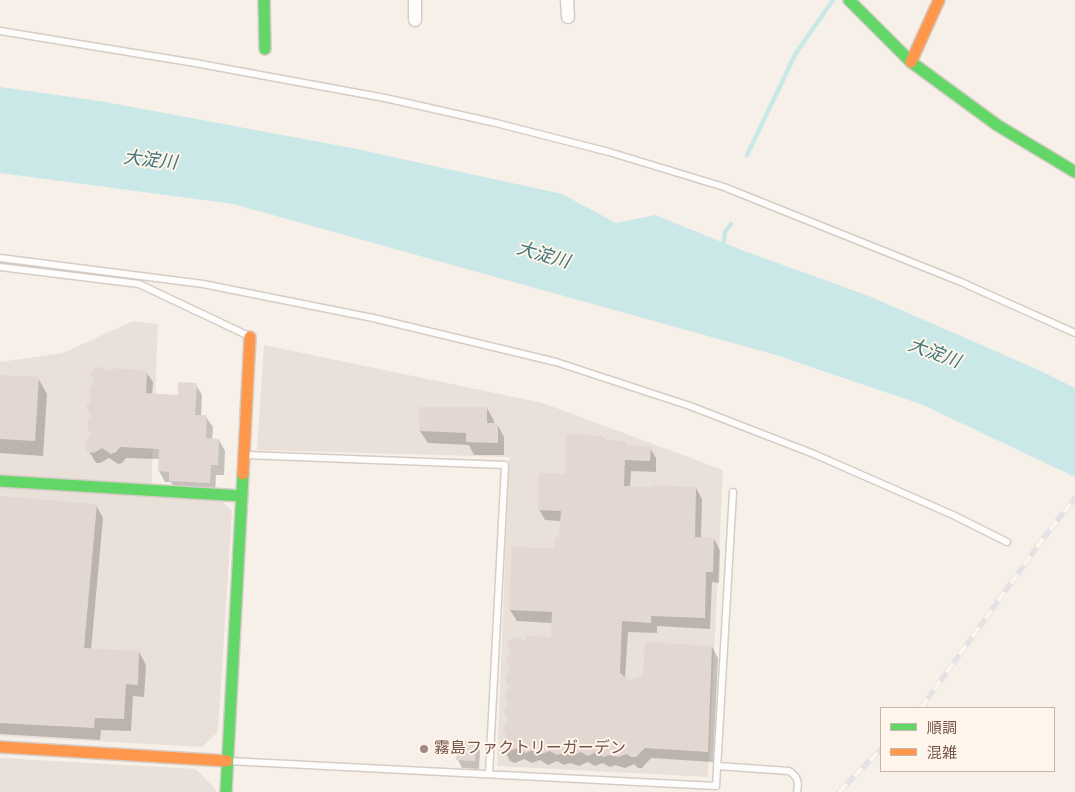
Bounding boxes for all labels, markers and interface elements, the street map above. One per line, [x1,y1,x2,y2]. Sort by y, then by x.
water label: 大淀川 [122,147,178,175]
water label: 大淀川 [514,238,572,274]
water label: 大淀川 [905,335,963,373]
legend [880,707,1055,772]
text: 順調 [927,718,957,738]
place label: 霧島ファクトリーガーデン [434,739,626,759]
marker: 霧島ファクトリーガーデン [418,743,430,755]
text: 混雑 [927,743,957,763]

